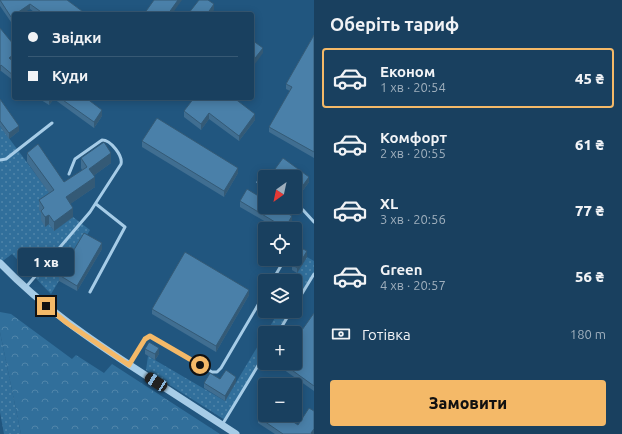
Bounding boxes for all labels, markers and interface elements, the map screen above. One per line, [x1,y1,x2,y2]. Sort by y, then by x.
text: Оберіть тариф [330,14,459,34]
text: Звідки [52,29,101,46]
icon: car [332,60,368,96]
text: Економ [380,63,435,80]
text: Куди [52,67,88,84]
text: 45 ₴ [575,70,604,87]
text: 1 хв · 20:54 [380,80,446,94]
icon: car [332,126,368,162]
text: Комфорт [380,129,447,146]
text: 61 ₴ [575,136,604,153]
text: 2 хв · 20:55 [380,146,446,160]
north arrow [258,170,302,214]
map controls [258,170,302,422]
icon: car [332,192,368,228]
text: XL [380,195,398,212]
text: 77 ₴ [575,202,604,219]
text: 3 хв · 20:56 [380,212,446,226]
button: locate [258,222,302,266]
callout: 1 хв [18,248,74,276]
text: 1 хв [33,255,59,269]
icon: car [332,258,368,294]
text: Green [380,261,422,278]
text: 56 ₴ [575,268,604,285]
button: layers [258,274,302,318]
text: 4 хв · 20:57 [380,278,446,292]
route end [37,297,55,315]
icon: cash [330,323,352,345]
button: + [258,326,302,370]
text: Готівка [362,326,411,343]
text: 180 m [570,327,606,341]
route start [191,356,209,374]
car [143,370,169,394]
button: − [258,378,302,422]
button: Замовити [330,380,606,426]

